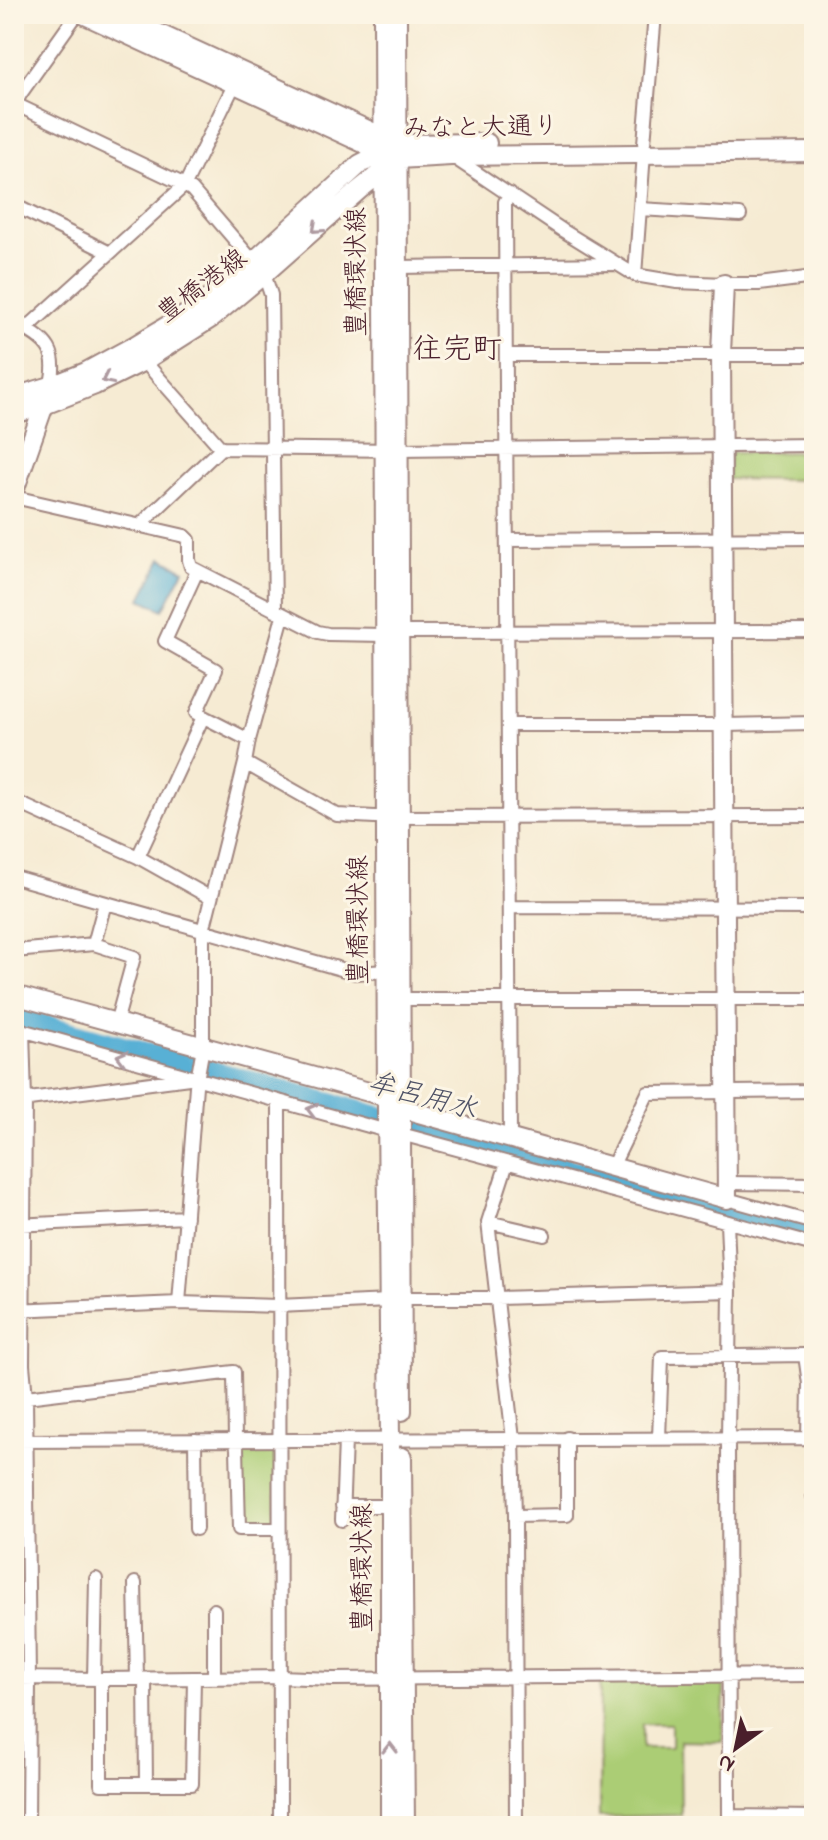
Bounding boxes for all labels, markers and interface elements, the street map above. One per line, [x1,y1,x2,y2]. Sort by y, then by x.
street label: みなと大通り [403,109,559,149]
street label: 豊橋環状線 [339,207,377,337]
one-way arrow [311,218,326,232]
street label: 豊橋港線 [150,241,256,333]
district label: 往完町 [412,329,502,373]
one-way arrow [101,369,115,385]
street label: 豊橋環状線 [341,855,379,985]
one-way arrow [116,1050,130,1066]
water label: 牟呂用水 [363,1064,481,1132]
one-way arrow [305,1103,319,1119]
street label: 豊橋環状線 [345,1503,383,1633]
north arrow [696,1708,776,1788]
one-way arrow [381,1741,399,1754]
text: N [712,1745,742,1780]

